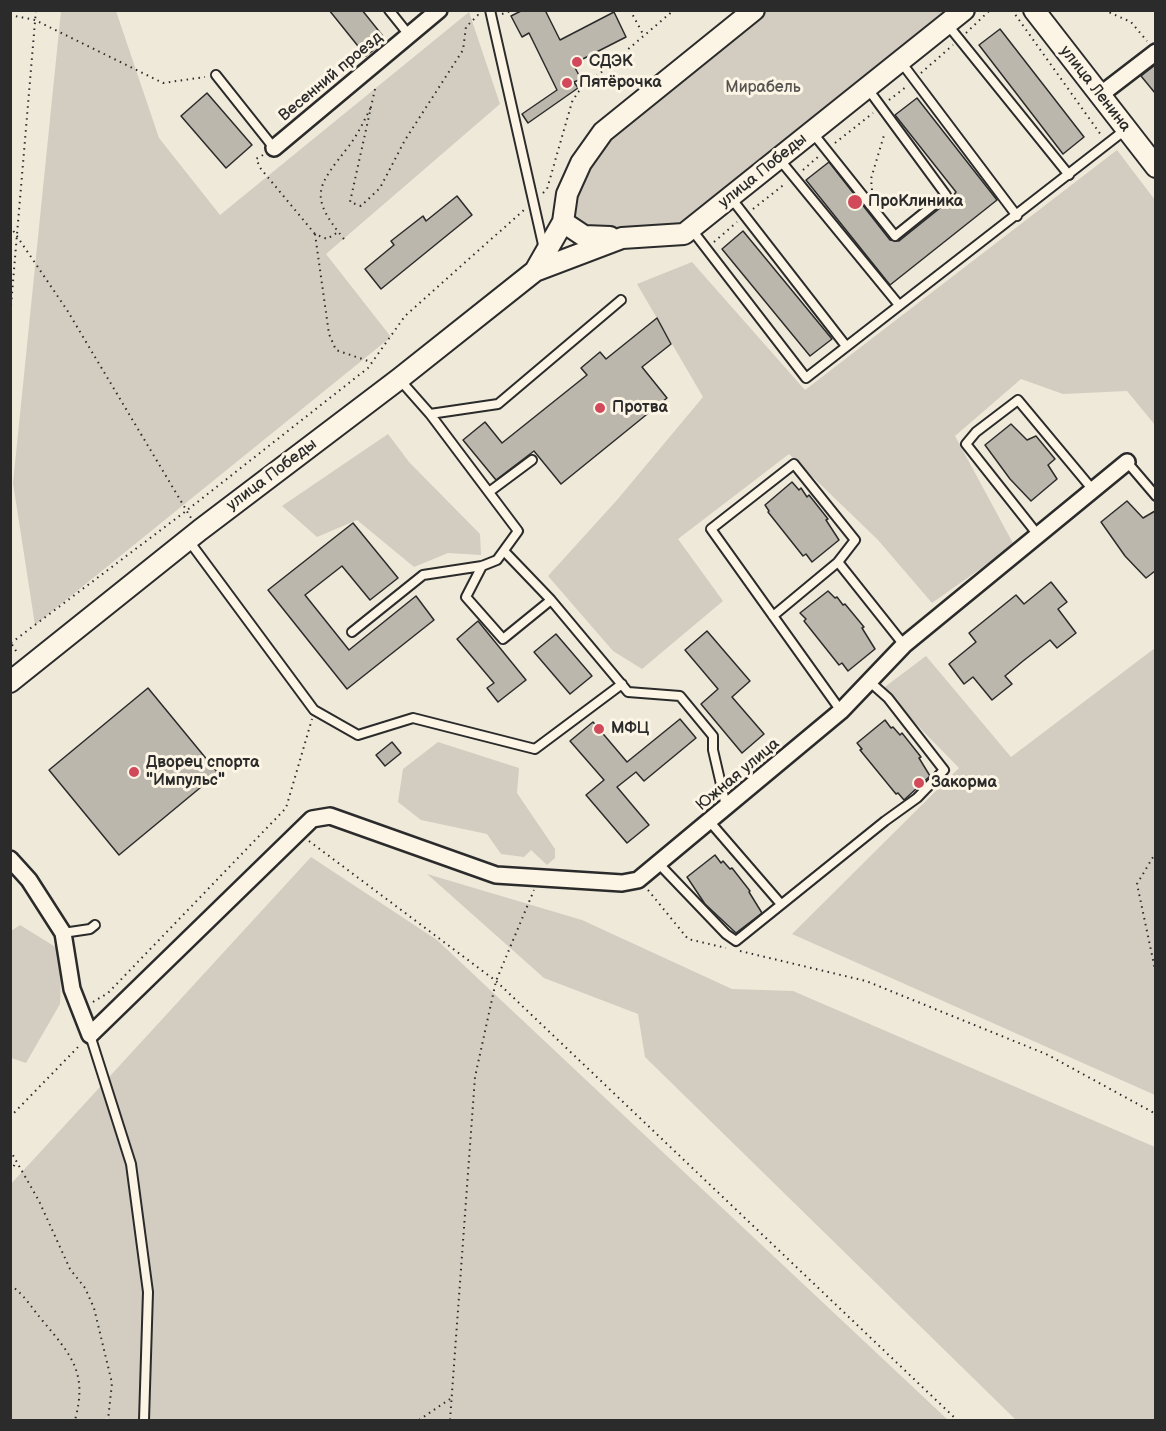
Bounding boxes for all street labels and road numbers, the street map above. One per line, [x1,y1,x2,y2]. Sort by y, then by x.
street label: Весенний проезд [275,28,387,126]
street label: улица Ленина [1055,42,1135,136]
street label: улица Победы [715,130,811,212]
street label: улица Победы [223,435,321,515]
street label: Южная улица [692,735,784,815]

